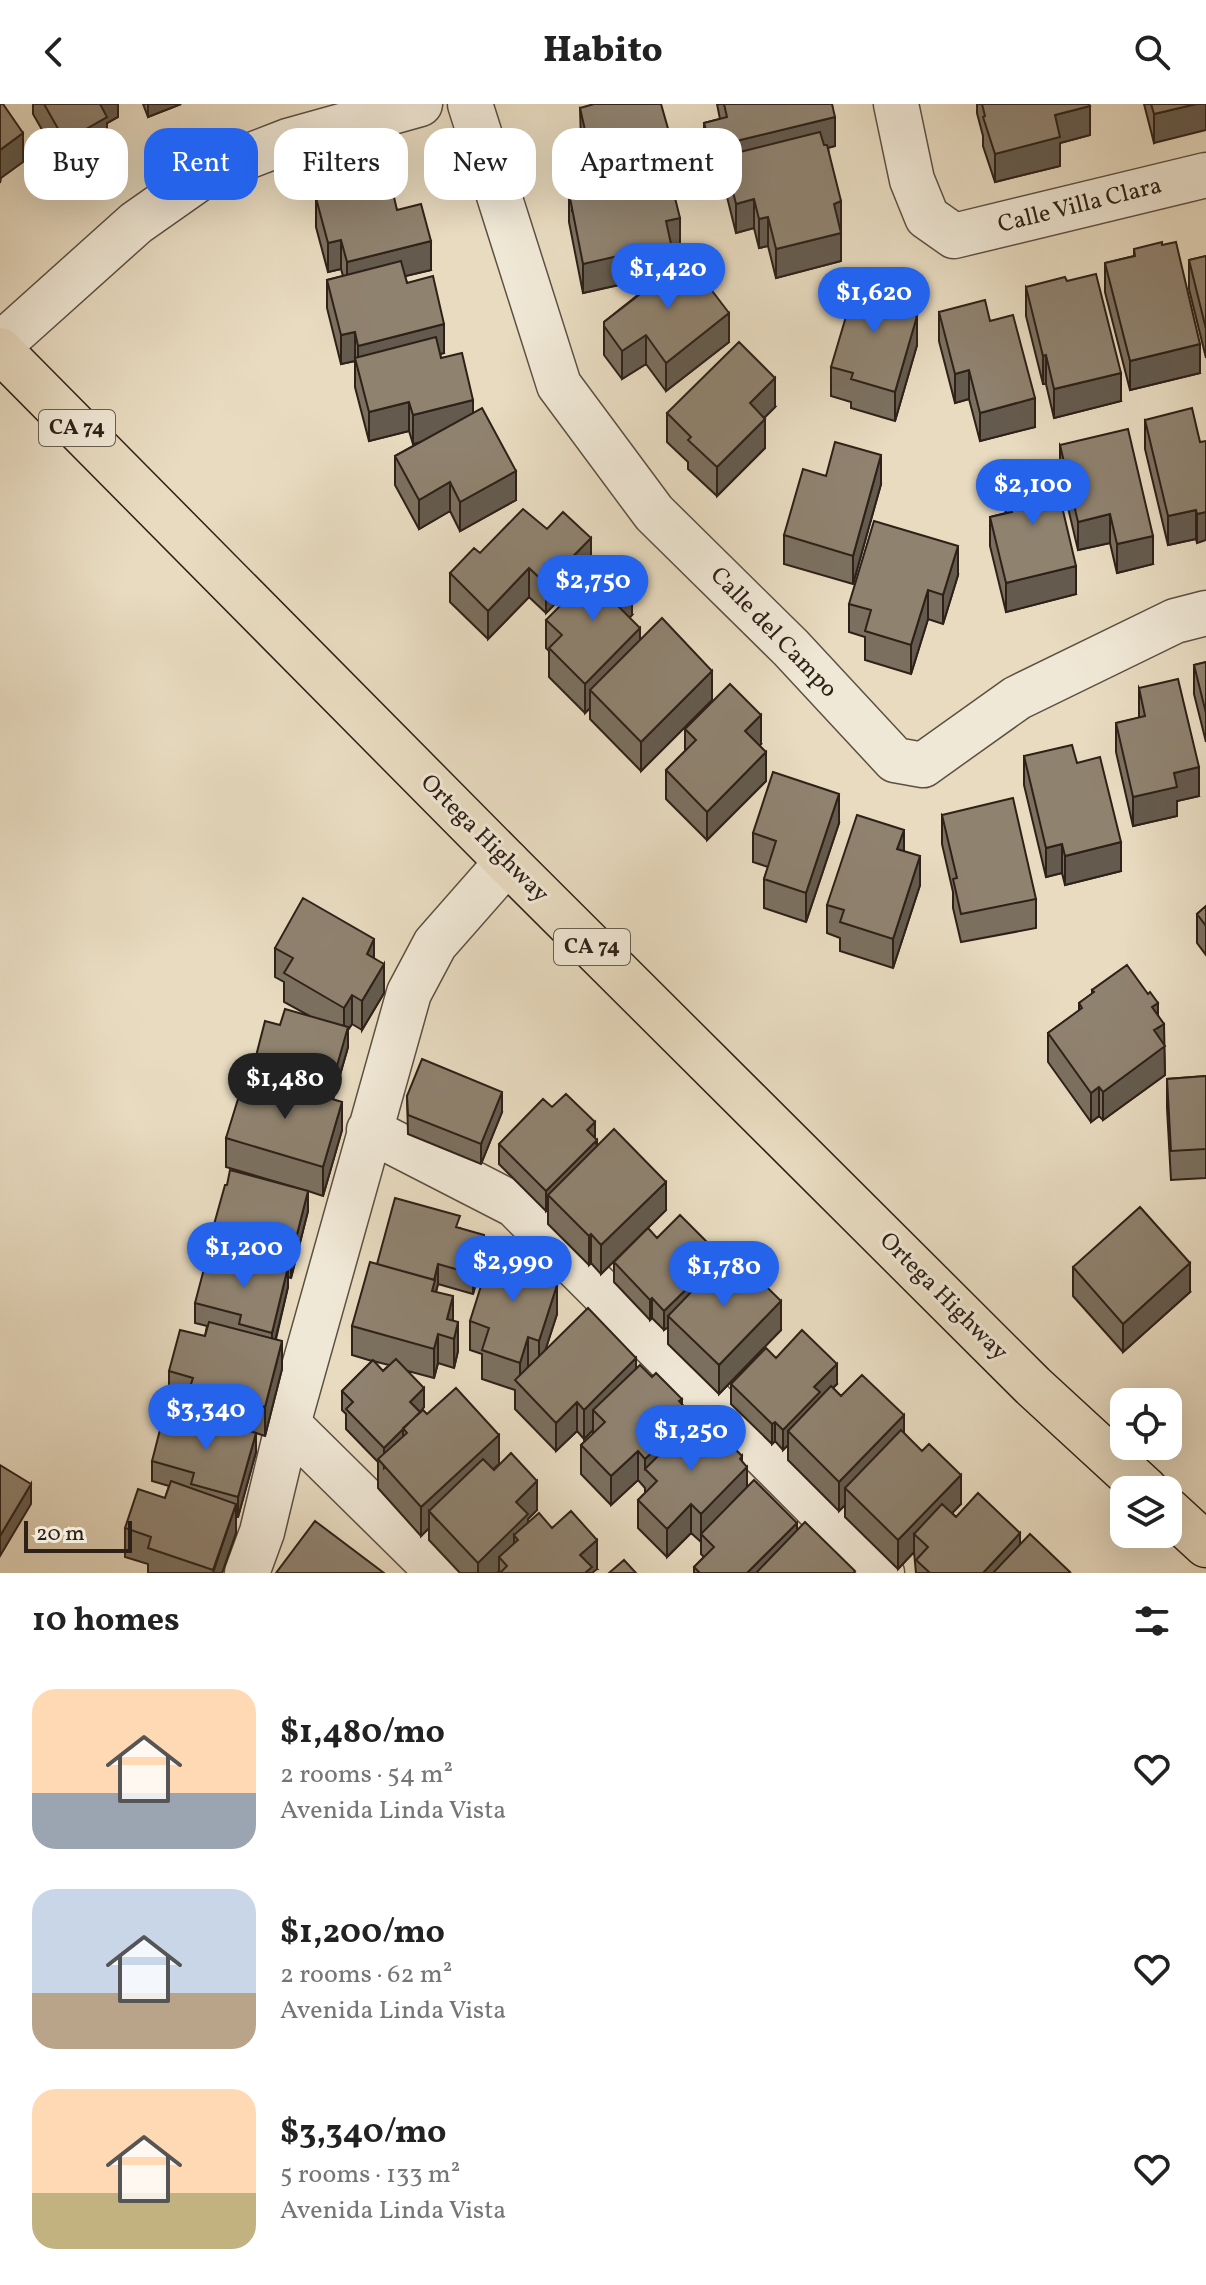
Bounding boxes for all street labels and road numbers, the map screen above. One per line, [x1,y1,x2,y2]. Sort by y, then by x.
street label: Calle Villa Clara [994,169,1166,243]
road number: CA 74 [39,410,115,446]
street label: Calle del Campo [702,560,844,706]
street label: Ortega Highway [412,767,556,911]
road number: CA 74 [554,929,630,965]
street label: Ortega Highway [871,1225,1015,1369]

